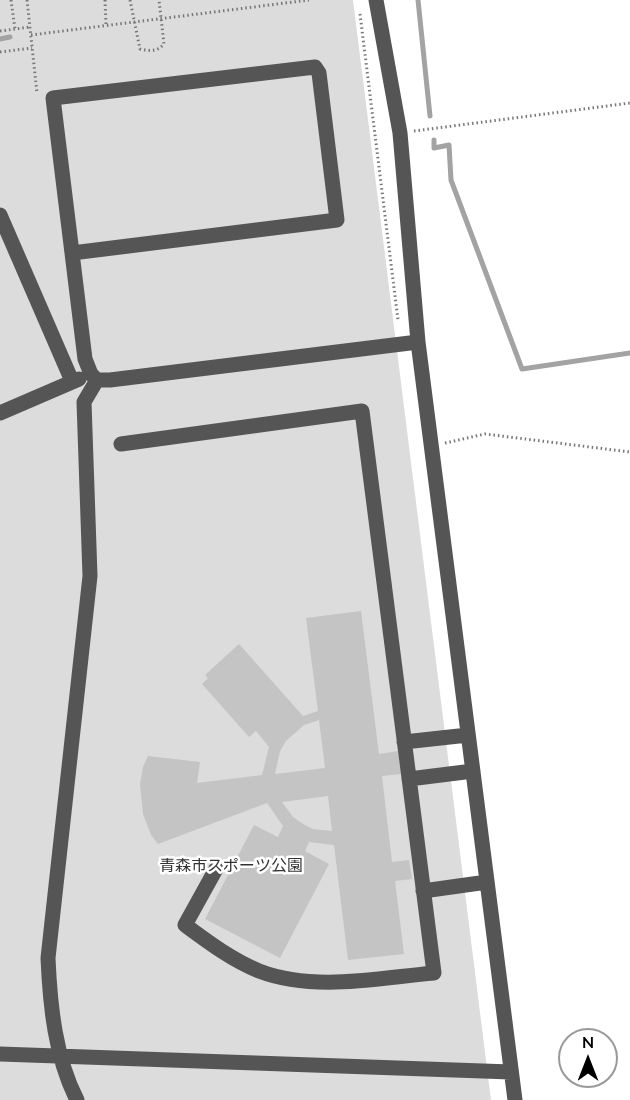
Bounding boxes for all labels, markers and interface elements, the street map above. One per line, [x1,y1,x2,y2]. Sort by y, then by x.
park label: 青森市スポーツ公園 [159,856,303,876]
north arrow [558,1028,618,1088]
text: N [582,1032,594,1052]

